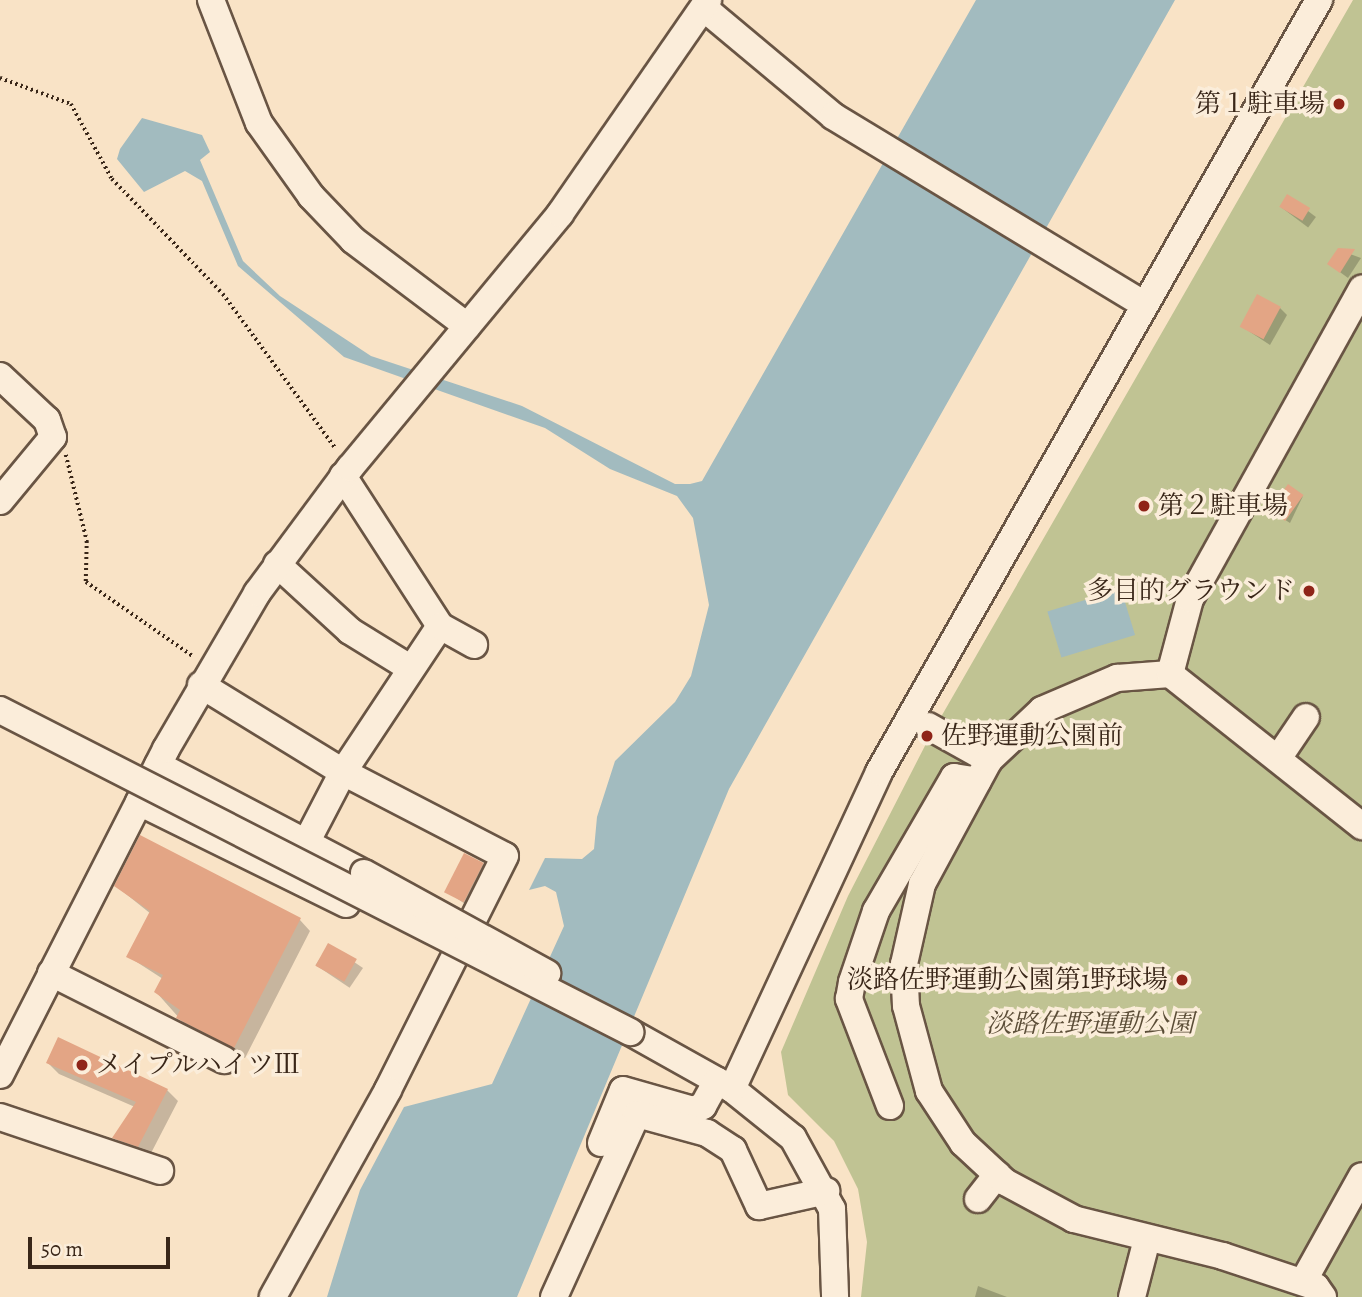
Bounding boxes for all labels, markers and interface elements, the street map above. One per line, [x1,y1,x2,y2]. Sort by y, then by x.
place label: 第１駐車場 [1195,88,1325,120]
marker: 第１駐車場 [1331,96,1347,112]
place label: 第２駐車場 [1158,490,1288,522]
marker: 第２駐車場 [1136,498,1152,514]
place label: 多目的グラウンド [1087,575,1295,607]
marker: 多目的グラウンド [1301,583,1317,599]
place label: 佐野運動公園前 [941,720,1123,752]
marker: 佐野運動公園前 [919,728,935,744]
place label: 淡路佐野運動公園第1野球場 [847,964,1168,996]
marker: 淡路佐野運動公園第1野球場 [1174,972,1190,988]
park label: 淡路佐野運動公園 [986,1008,1194,1040]
place label: メイプルハイツⅢ [96,1049,304,1081]
marker: メイプルハイツⅢ [74,1057,90,1073]
scale bar [32,1224,173,1268]
text: 50 m [41,1235,83,1263]

